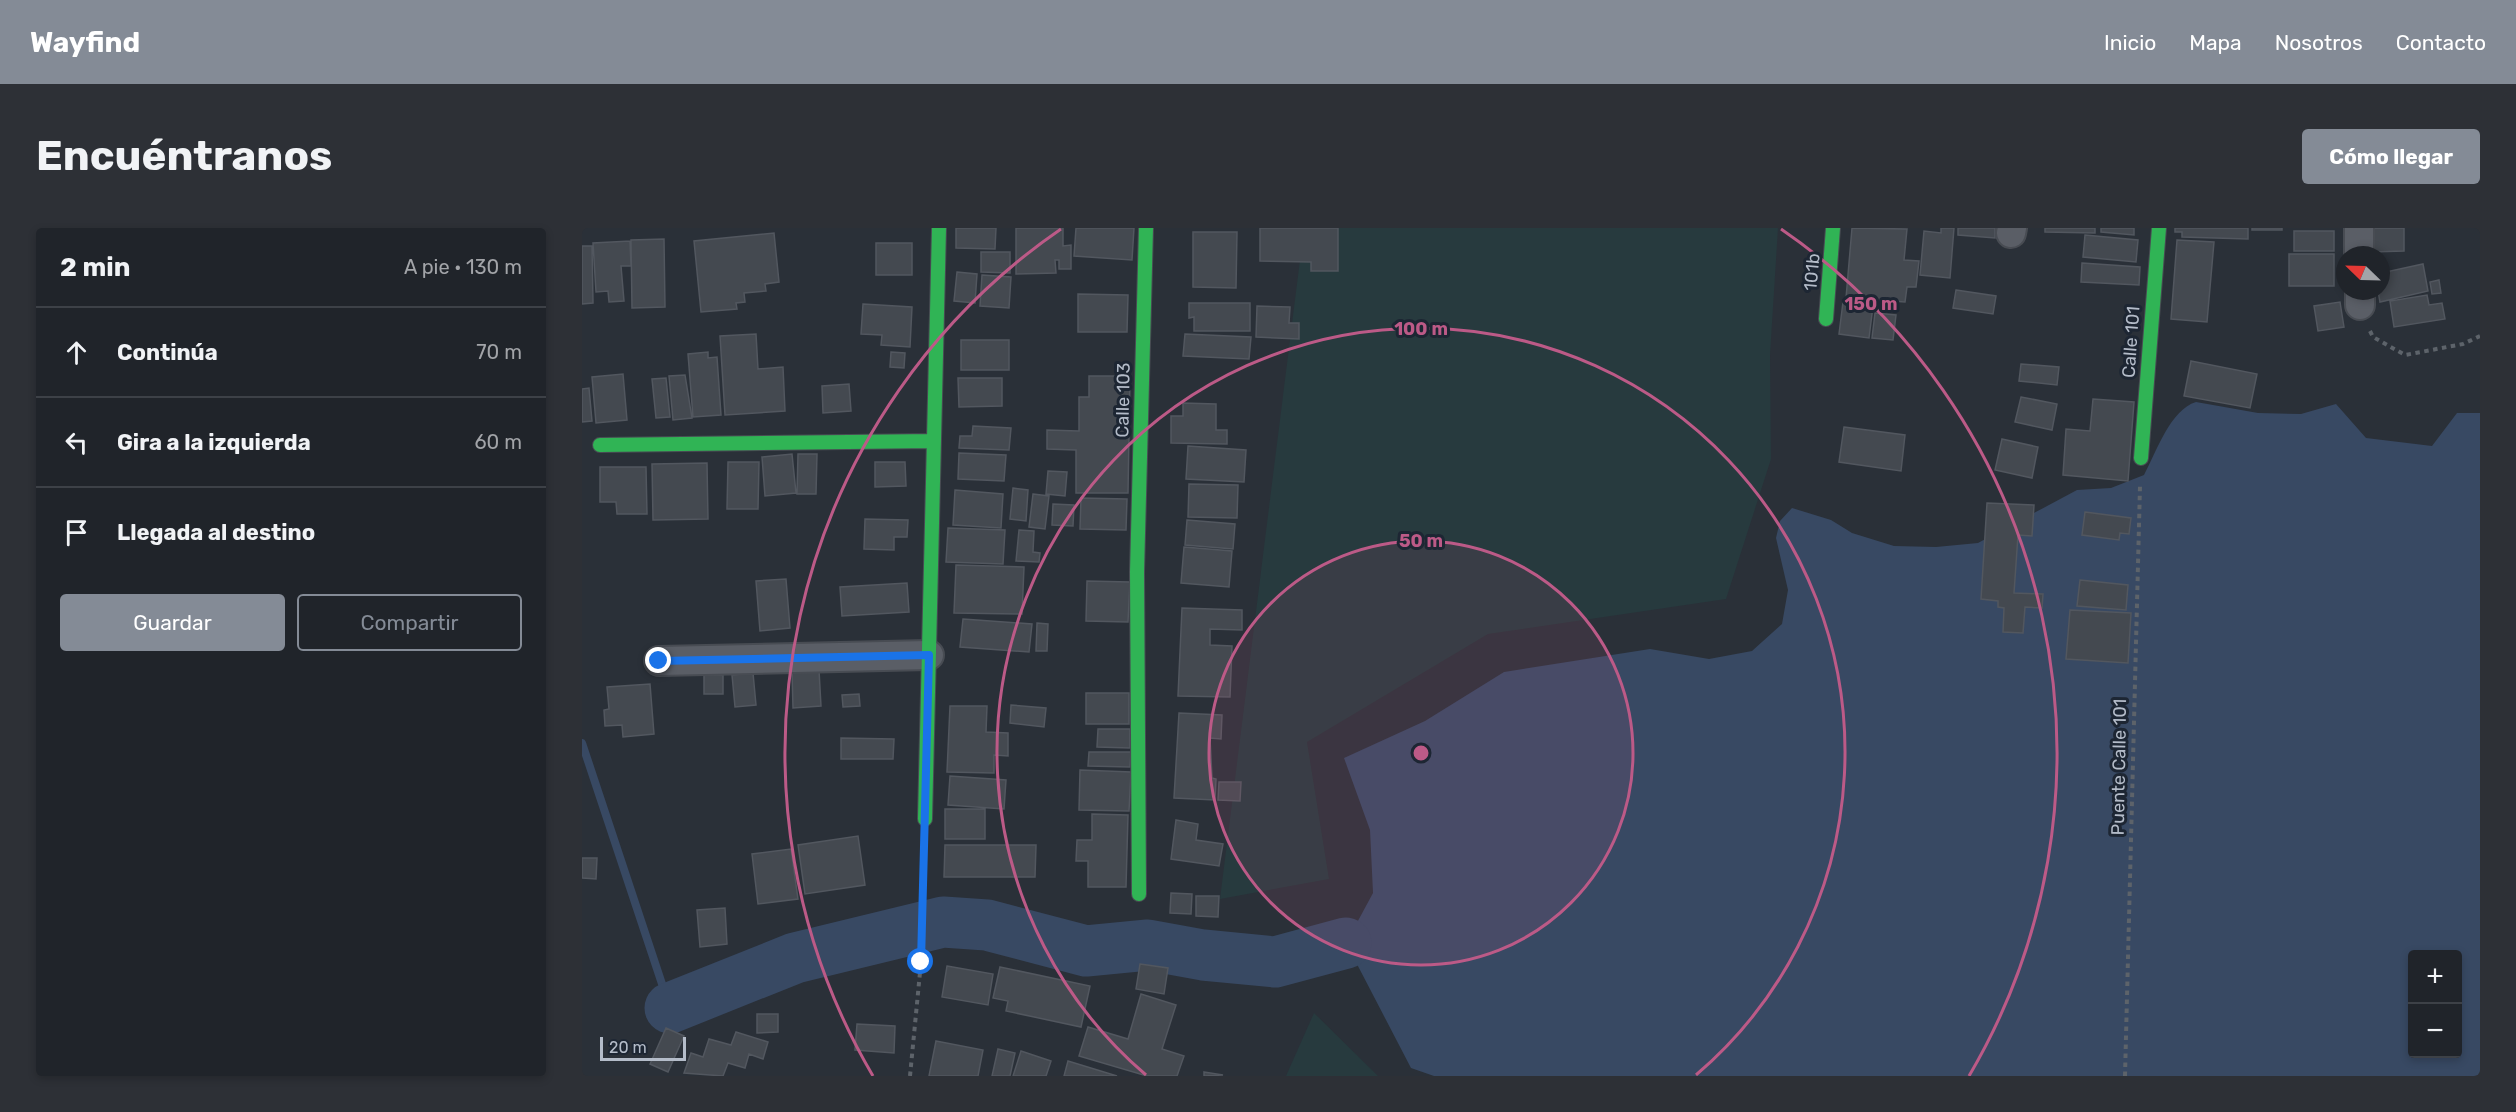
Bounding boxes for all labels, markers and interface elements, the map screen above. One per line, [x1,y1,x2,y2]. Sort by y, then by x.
text: Wayfind [30,26,140,59]
text: Inicio [2104,30,2156,55]
text: Mapa [2189,30,2242,55]
text: Nosotros [2275,30,2363,55]
text: Contacto [2396,30,2486,55]
button: Cómo llegar [2302,129,2480,184]
text: Encuéntranos [36,131,332,181]
north arrow [2336,246,2390,300]
text: 2 min [60,252,130,283]
street label: 101b [1799,252,1825,292]
text: A pie · 130 m [404,255,522,279]
text: 150 m [1844,293,1898,315]
street label: Calle 101 [2118,305,2144,379]
text: 100 m [1394,318,1448,340]
icon: ahead [60,336,93,369]
text: Continúa [117,339,218,366]
text: 70 m [476,340,522,364]
street label: Calle 103 [1111,362,1135,438]
icon: left [60,426,93,459]
text: Gira a la izquierda [117,429,311,456]
text: 60 m [475,430,522,454]
icon: arrive [60,516,93,549]
text: Llegada al destino [117,519,315,546]
text: 50 m [1399,530,1443,552]
button: Guardar [60,594,285,651]
button: Compartir [297,594,522,651]
route end [645,647,671,673]
street label: Puente Calle 101 [2107,698,2131,836]
centre of rings [1411,743,1431,763]
route start [907,948,933,974]
map controls [2408,950,2462,1058]
button: + [2408,950,2462,1004]
button: − [2408,1004,2462,1058]
scale bar [600,1034,686,1062]
text: 20 m [609,1038,647,1057]

